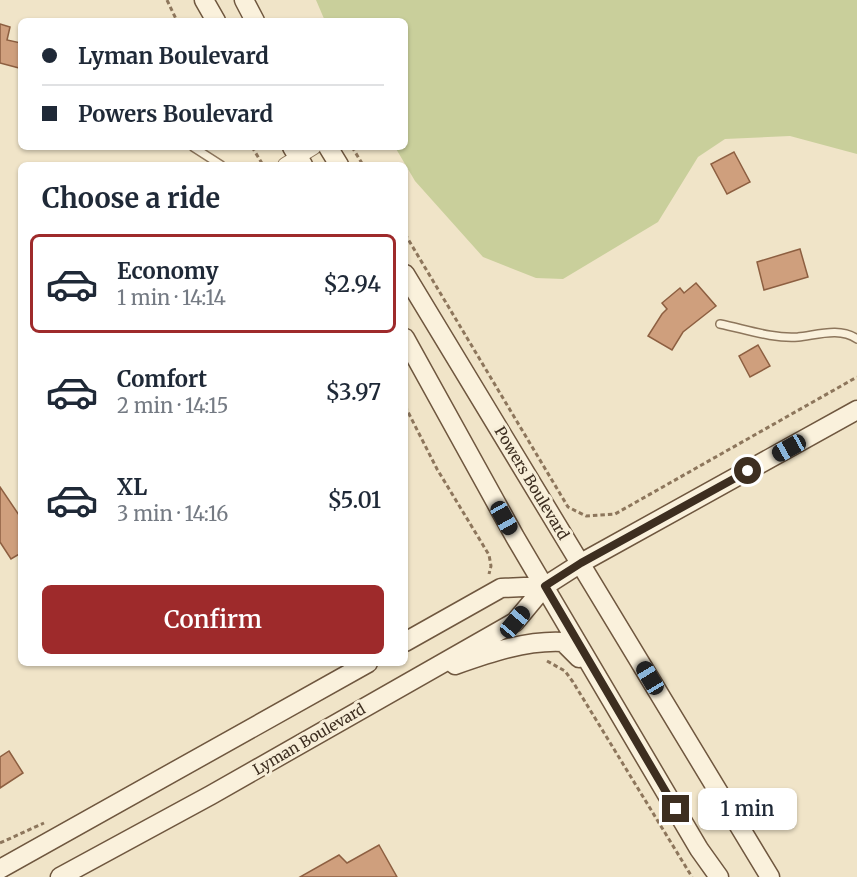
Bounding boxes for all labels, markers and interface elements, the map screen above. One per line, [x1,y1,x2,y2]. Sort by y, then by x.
text: Lyman Boulevard [78,42,269,70]
text: Powers Boulevard [78,100,273,128]
text: Choose a ride [42,181,220,215]
icon: car [45,257,99,311]
text: Economy [117,257,218,285]
text: $2.94 [323,270,381,298]
text: 1 min · 14:14 [117,285,226,310]
icon: car [45,365,99,419]
text: Comfort [117,365,207,393]
text: $3.97 [325,378,381,406]
text: 2 min · 14:15 [117,393,228,418]
street label: Powers Boulevard [491,423,573,543]
car [769,431,809,465]
route start [734,457,761,484]
icon: car [45,473,99,527]
text: XL [117,473,147,501]
text: $5.01 [327,486,381,514]
car [487,498,521,538]
text: 3 min · 14:16 [117,501,228,526]
button: Confirm [42,585,384,654]
car [497,602,533,642]
car [633,658,667,698]
street label: Lyman Boulevard [249,699,369,779]
callout: 1 min [697,788,796,830]
route end [662,795,689,822]
text: 1 min [721,796,774,821]

